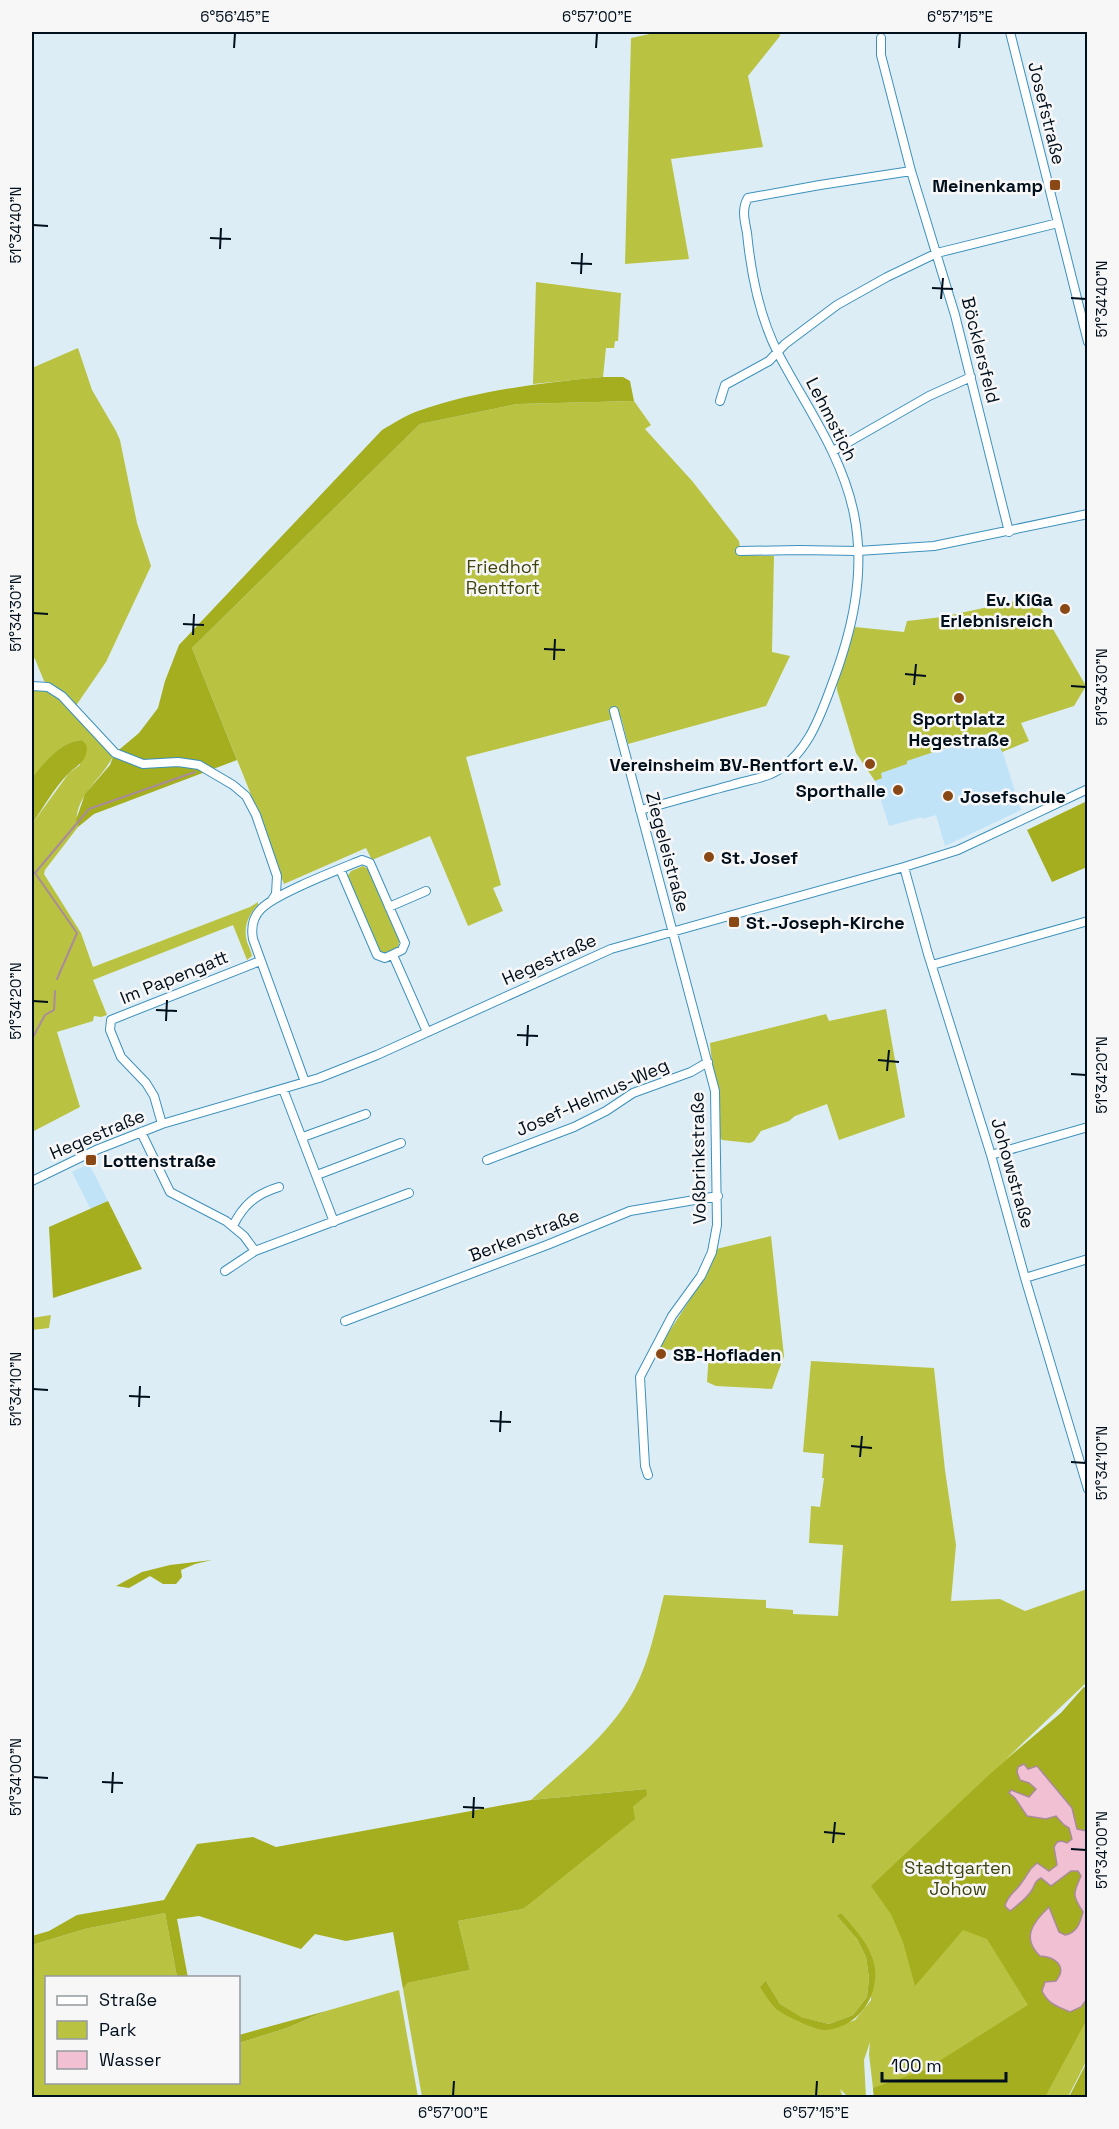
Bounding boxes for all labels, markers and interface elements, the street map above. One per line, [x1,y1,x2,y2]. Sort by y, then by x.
text: 6°56'45"E [200,7,270,26]
text: 6°57'00"E [562,7,632,26]
text: 6°57'15"E [927,7,993,26]
street label: Josefstraße [1023,59,1071,167]
place label: Meinenkamp [932,174,1043,197]
marker: Meinenkamp [1048,178,1062,192]
text: 51°34'40"N [6,186,25,264]
text: 51°34'40"N [1092,260,1111,338]
street label: Böcklersfeld [957,295,1005,405]
street label: Lehmstich [801,373,863,465]
park label: Friedhof Rentfort [466,555,540,599]
text: 51°34'30"N [6,574,25,652]
place label: Ev. KiGa Erlebnisreich [940,588,1054,632]
marker: Ev. KiGa Erlebnisreich [1058,602,1072,616]
text: 51°34'30"N [1092,648,1111,726]
marker: Sportplatz Hegestraße [952,691,966,705]
place label: Sportplatz Hegestraße [909,707,1009,751]
place label: Vereinsheim BV-Rentfort e.V. [610,753,858,776]
marker: Vereinsheim BV-Rentfort e.V. [863,757,877,771]
place label: Sporthalle [796,779,886,802]
marker: Sporthalle [891,783,905,797]
place label: Josefschule [960,785,1066,808]
street label: Ziegeleistraße [641,789,695,915]
marker: Josefschule [941,789,955,803]
place label: St. Josef [721,846,798,869]
marker: St. Josef [702,850,716,864]
place label: St.-Joseph-Kirche [746,911,905,934]
marker: St.-Joseph-Kirche [727,915,741,929]
street label: Hegestraße [498,928,600,990]
street label: Im Papengatt [117,945,231,1009]
text: 51°34'20"N [6,962,25,1040]
text: 51°34'20"N [1092,1036,1111,1114]
street label: Josef-Helmus-Weg [512,1053,672,1141]
street label: Voßbrinkstraße [685,1092,711,1224]
street label: Hegestraße [46,1104,148,1164]
street label: Johowstraße [986,1115,1040,1231]
place label: Lottenstraße [103,1149,216,1172]
marker: Lottenstraße [84,1153,98,1167]
street label: Berkenstraße [465,1203,583,1267]
place label: SB-Hofladen [673,1343,781,1366]
marker: SB-Hofladen [654,1347,668,1361]
text: 51°34'10"N [6,1352,25,1426]
text: 51°34'10"N [1092,1426,1111,1500]
text: 51°34'00"N [6,1738,25,1816]
text: 51°34'00"N [1092,1811,1111,1889]
park label: Stadtgarten Johow [904,1856,1012,1900]
legend [45,1976,240,2084]
text: Straße [99,1988,157,2011]
text: Park [99,2018,137,2041]
scale bar [882,2045,1006,2083]
text: Wasser [99,2048,161,2071]
text: 100 m [891,2054,942,2077]
text: 6°57'00"E [418,2103,488,2122]
text: 6°57'15"E [783,2103,849,2122]

